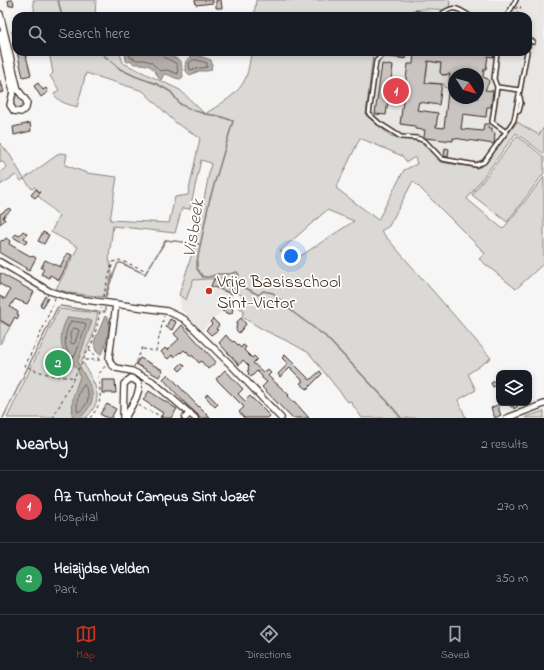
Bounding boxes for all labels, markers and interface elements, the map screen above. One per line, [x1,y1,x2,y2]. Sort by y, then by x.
search box [12,12,532,56]
icon: search [26,23,48,45]
text: Search here [58,23,130,45]
north arrow [448,68,484,104]
pin: 1 [383,76,409,106]
water label: Visbeek [177,197,212,259]
your location [281,246,301,266]
place label: Vrije Basisschool Sint-Victor [216,270,341,317]
marker: Vrije Basisschool Sint-Victor [204,286,214,296]
pin: 2 [45,348,71,378]
map controls [496,370,532,406]
button: layers [496,370,532,406]
text: Nearby [16,432,68,457]
text: 2 results [481,435,528,454]
text: AZ Turnhout Campus Sint Jozef [54,486,256,508]
text: 1 [27,497,31,516]
text: 270 m [497,497,528,516]
text: Hospital [54,508,98,527]
text: Heizijdse Velden [54,558,150,580]
text: 2 [26,569,32,588]
text: 350 m [496,569,528,588]
text: Park [54,580,78,599]
tab: Map [75,623,97,663]
tab: Directions [246,623,291,663]
tab: Saved [441,623,469,663]

